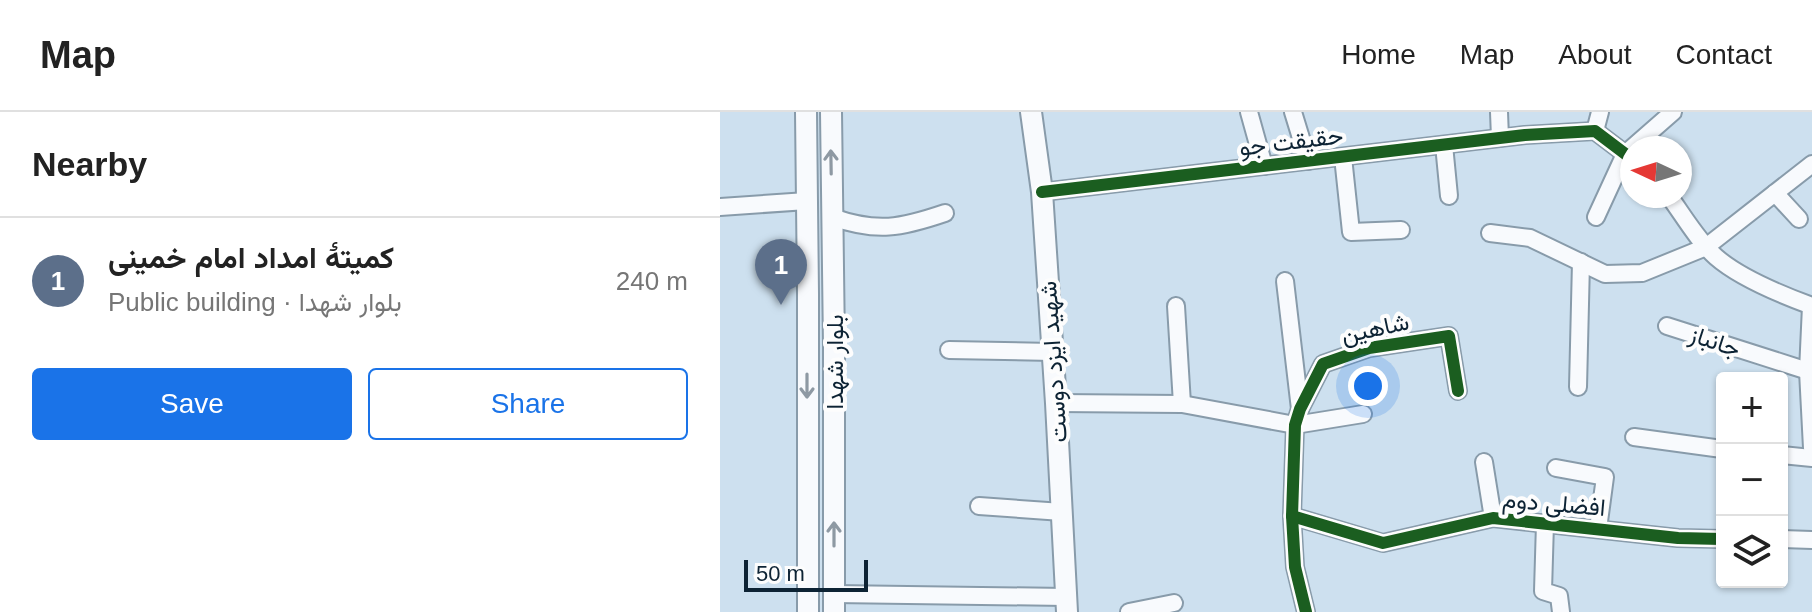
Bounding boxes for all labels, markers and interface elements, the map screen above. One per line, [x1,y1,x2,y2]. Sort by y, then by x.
text: Map [40,34,116,76]
text: Home [1341,39,1416,70]
text: Map [1460,39,1514,70]
text: About [1558,39,1632,70]
text: Contact [1676,39,1772,70]
street label: حقیقت جو [1238,121,1345,163]
north arrow [1620,136,1692,208]
text: Nearby [32,145,147,183]
one-way arrow [824,149,839,176]
pin: 1 [755,239,807,305]
text: کمیتهٔ امداد امام خمینی [108,241,394,274]
text: 1 [51,266,65,296]
text: 240 m [616,266,688,296]
street label: شهید ایزد دوست [1034,280,1074,444]
text: Public building · بلوار شهدا [108,287,402,317]
street label: شاهین [1339,308,1412,349]
street label: بلوار شهدا [821,314,850,410]
street label: جانباز [1685,320,1744,364]
your location [1348,366,1388,406]
button: Save [32,368,352,440]
button: Share [368,368,688,440]
one-way arrow [799,372,815,399]
map controls [1716,372,1788,588]
button: + [1716,372,1788,444]
button: − [1716,444,1788,516]
street label: افضلی دوم [1501,485,1607,524]
button: layers [1716,516,1788,588]
one-way arrow [826,521,842,548]
scale bar [744,556,868,592]
text: 50 m [756,561,805,586]

